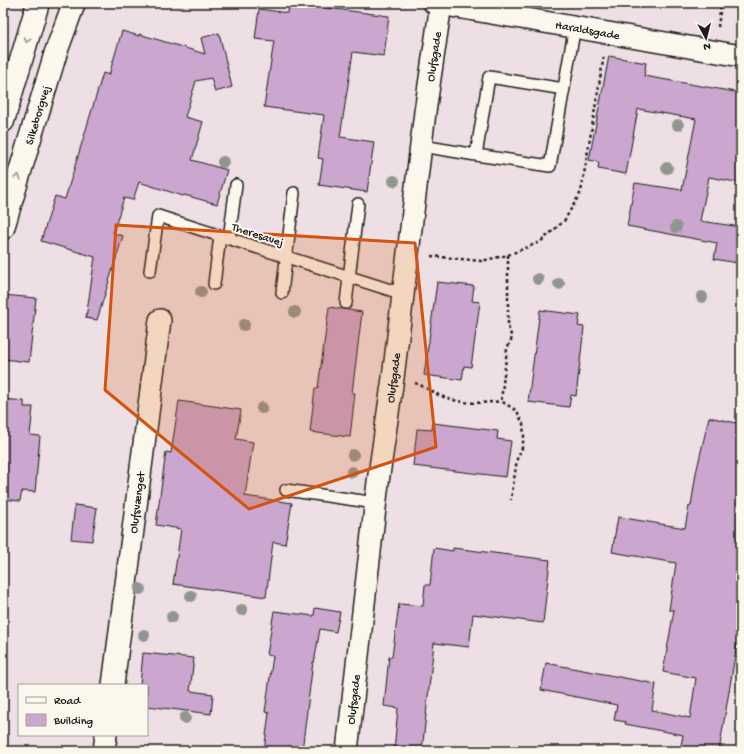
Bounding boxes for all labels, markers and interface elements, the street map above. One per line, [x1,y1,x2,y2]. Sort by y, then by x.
north arrow [686,18,726,58]
street label: Haraldsgade [554,19,622,44]
street label: Olufsgade [425,30,446,83]
one-way arrow [23,37,32,44]
text: N [703,40,711,52]
street label: Silkeborgvej [23,84,54,147]
one-way arrow [13,174,22,181]
street label: Theresavej [229,221,285,251]
street label: Olufsgade [384,351,405,404]
street label: Olufsvænget [128,470,150,534]
street label: Olufsgade [345,673,365,725]
legend [18,684,148,736]
text: Road [54,695,81,709]
text: Building [53,715,93,729]

